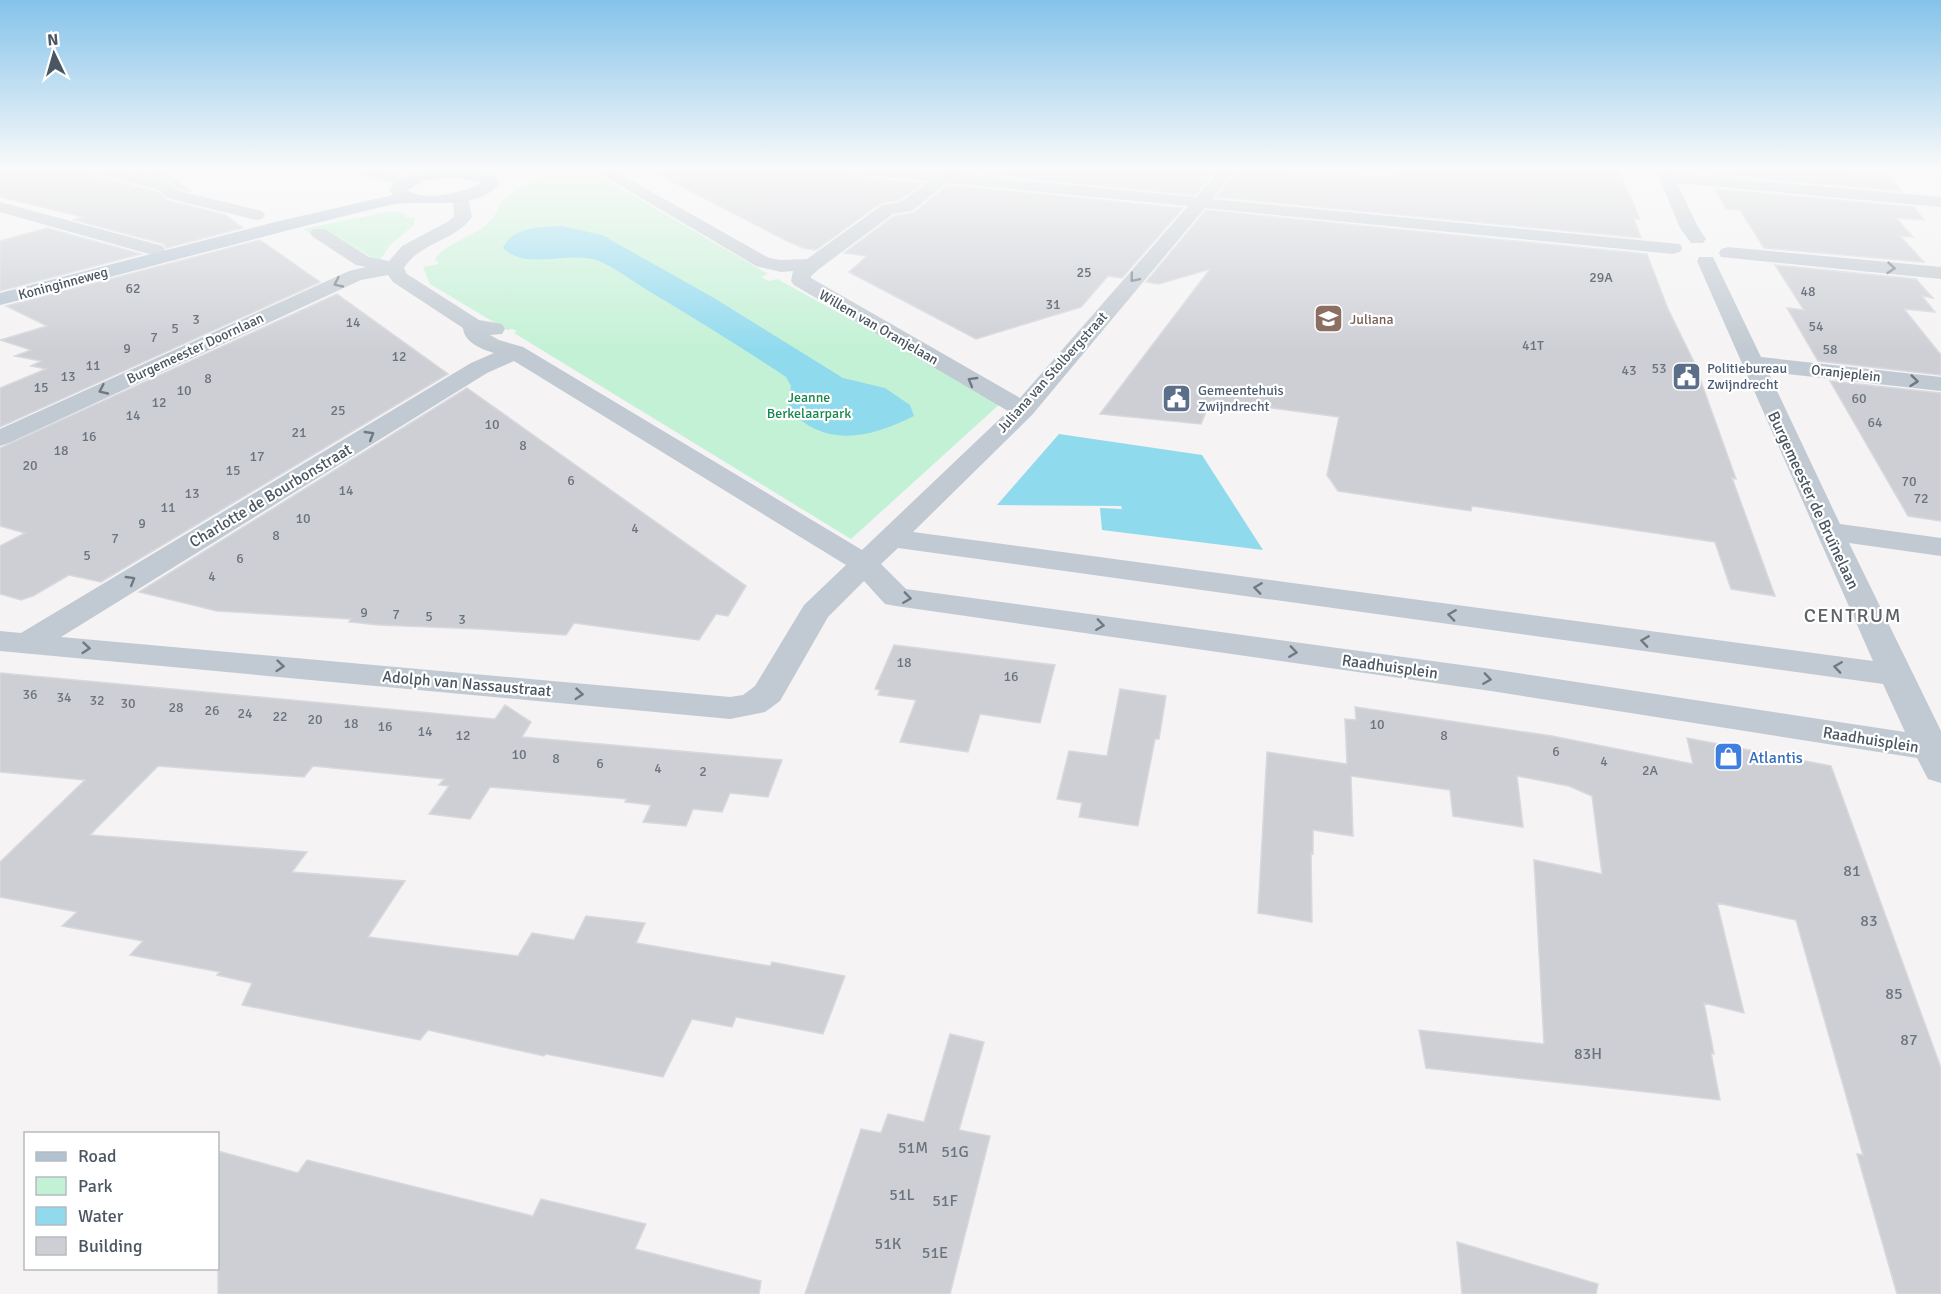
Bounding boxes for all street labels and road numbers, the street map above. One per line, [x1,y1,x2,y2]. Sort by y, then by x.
street label: Koninginneweg [16,263,110,304]
street label: Willem van Oranjelaan [816,286,941,369]
street label: Juliana van Stolbergstraat [994,308,1111,436]
street label: Burgemeester Doornlaan [124,309,266,388]
street label: Oranjeplein [1810,361,1882,386]
street label: Burgemeester de Bruïnelaan [1763,408,1863,593]
street label: Charlotte de Bourbonstraat [186,439,356,552]
street label: Raadhuisplein [1340,650,1439,684]
street label: Adolph van Nassaustraat [382,667,553,701]
street label: Raadhuisplein [1821,723,1920,757]

